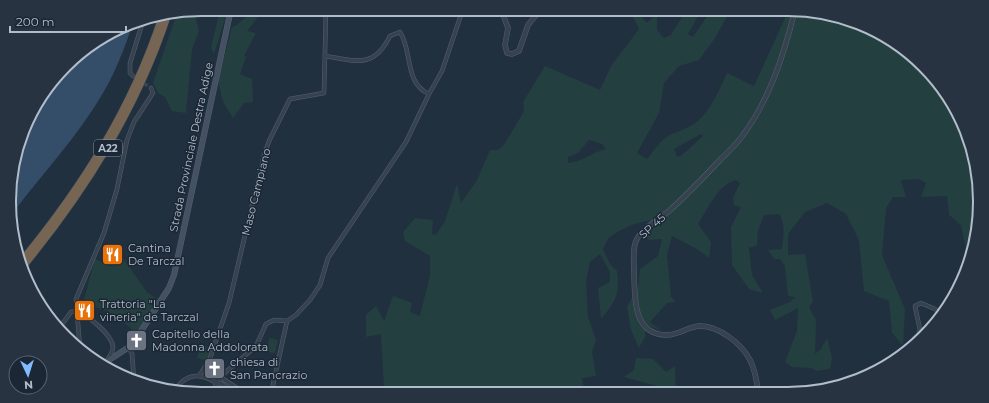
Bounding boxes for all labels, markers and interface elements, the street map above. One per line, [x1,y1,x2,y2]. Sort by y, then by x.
scale bar [10,8,126,34]
text: 200 m [16,14,55,29]
street label: Strada Provinciale Destra Adige [166,61,216,233]
road number: A22 [94,140,122,156]
street label: Maso Campiano [238,147,274,237]
street label: SP 45 [636,210,668,242]
restaurant icon: Cantina De Tarczal [100,241,126,267]
place label: Cantina De Tarczal [128,241,185,268]
restaurant icon: Trattoria "La vineria" de Tarczal [72,297,98,323]
place label: Trattoria "La vineria" de Tarczal [100,297,199,324]
church icon: Capitello della Madonna Addolorata [124,327,150,353]
place label: Capitello della Madonna Addolorata [152,327,268,354]
north arrow [8,355,48,395]
church icon: chiesa di San Pancrazio [201,355,227,381]
place label: chiesa di San Pancrazio [230,355,307,382]
text: N [24,378,34,392]

